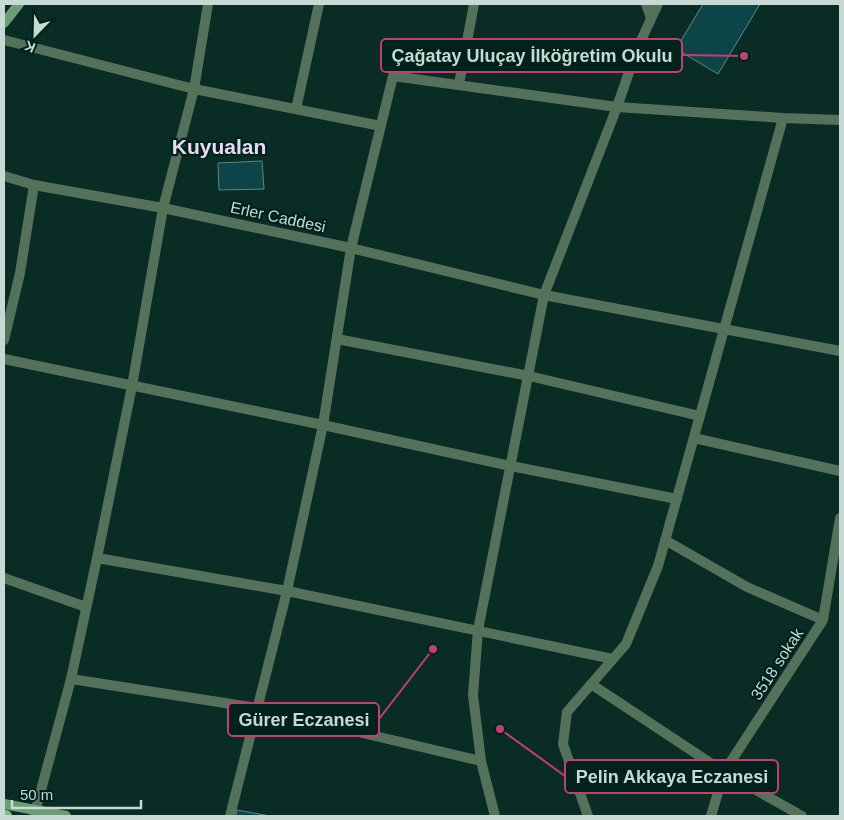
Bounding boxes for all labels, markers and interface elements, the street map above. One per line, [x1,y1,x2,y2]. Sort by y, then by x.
north arrow [10,10,60,60]
text: K [22,38,38,56]
callout: Çağatay Uluçay İlköğretim Okulu [381,39,682,72]
text: Çağatay Uluçay İlköğretim Okulu [391,46,673,66]
district label: Kuyualan [172,135,266,158]
street label: Erler Caddesi [229,199,327,235]
street label: 3518 sokak [748,624,807,703]
callout: Gürer Eczanesi [228,703,379,736]
text: Gürer Eczanesi [238,710,370,730]
callout: Pelin Akkaya Eczanesi [565,760,778,793]
text: Pelin Akkaya Eczanesi [576,767,768,787]
scale bar [12,778,141,810]
text: 50 m [20,786,53,803]

